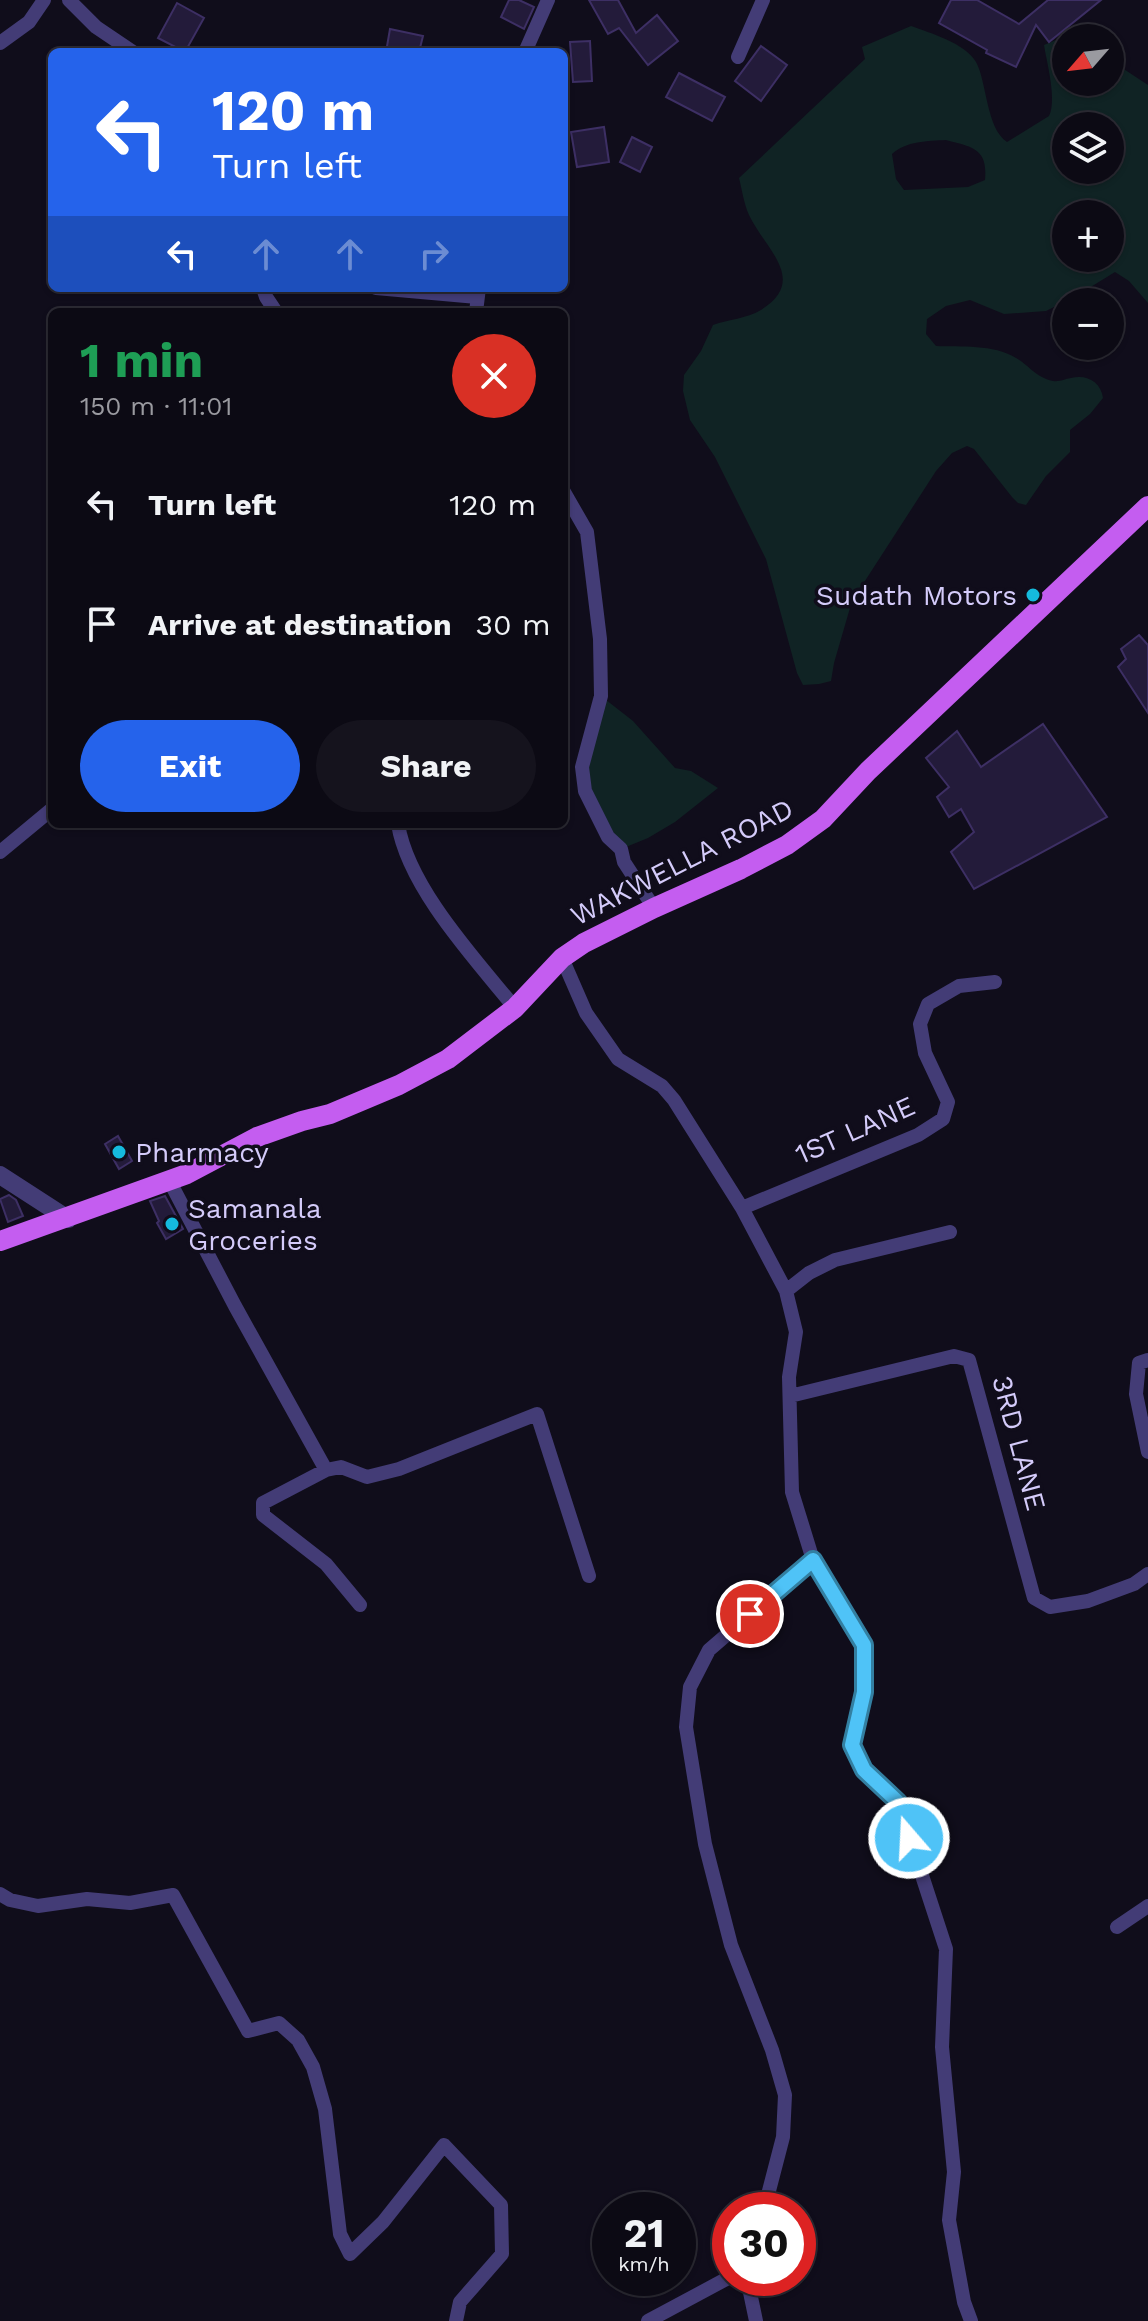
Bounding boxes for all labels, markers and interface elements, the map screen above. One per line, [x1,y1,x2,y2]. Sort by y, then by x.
north arrow [1052,24,1124,96]
map controls [1052,24,1124,360]
text: 120 m [212,78,374,144]
icon: left [80,80,184,184]
button: layers [1052,112,1124,184]
text: Turn left [212,145,362,187]
button: + [1052,200,1124,272]
icon: left [160,232,204,276]
icon: ahead [244,232,288,276]
icon: ahead [328,232,372,276]
icon: right [412,232,456,276]
button: − [1052,288,1124,360]
text: 1 min [80,332,203,389]
button: close [452,334,536,418]
text: 150 m · 11:01 [80,391,232,421]
icon: left [80,482,124,526]
text: Turn left [148,487,276,522]
text: 120 m [449,487,536,522]
place label: Sudath Motors [816,579,1017,612]
marker: Sudath Motors [1024,586,1042,604]
icon: arrive [80,602,124,646]
text: Arrive at destination [148,607,452,642]
text: 30 m [476,607,551,642]
button: Exit [80,720,300,812]
button: Share [316,720,536,812]
street label: WAKWELLA ROAD [565,792,799,932]
street label: 1ST LANE [790,1089,920,1171]
place label: Pharmacy [135,1136,269,1169]
marker: Pharmacy [110,1143,128,1161]
place label: Samanala Groceries [188,1192,322,1257]
marker: Samanala Groceries [163,1215,181,1233]
street label: 3RD LANE [985,1372,1053,1514]
pin [716,1580,784,1648]
icon: arrive [728,1592,772,1636]
position arrow [867,1796,951,1880]
speed limit sign: 30 [712,2192,816,2296]
text: 21 [623,2210,665,2257]
text: km/h [618,2252,670,2276]

